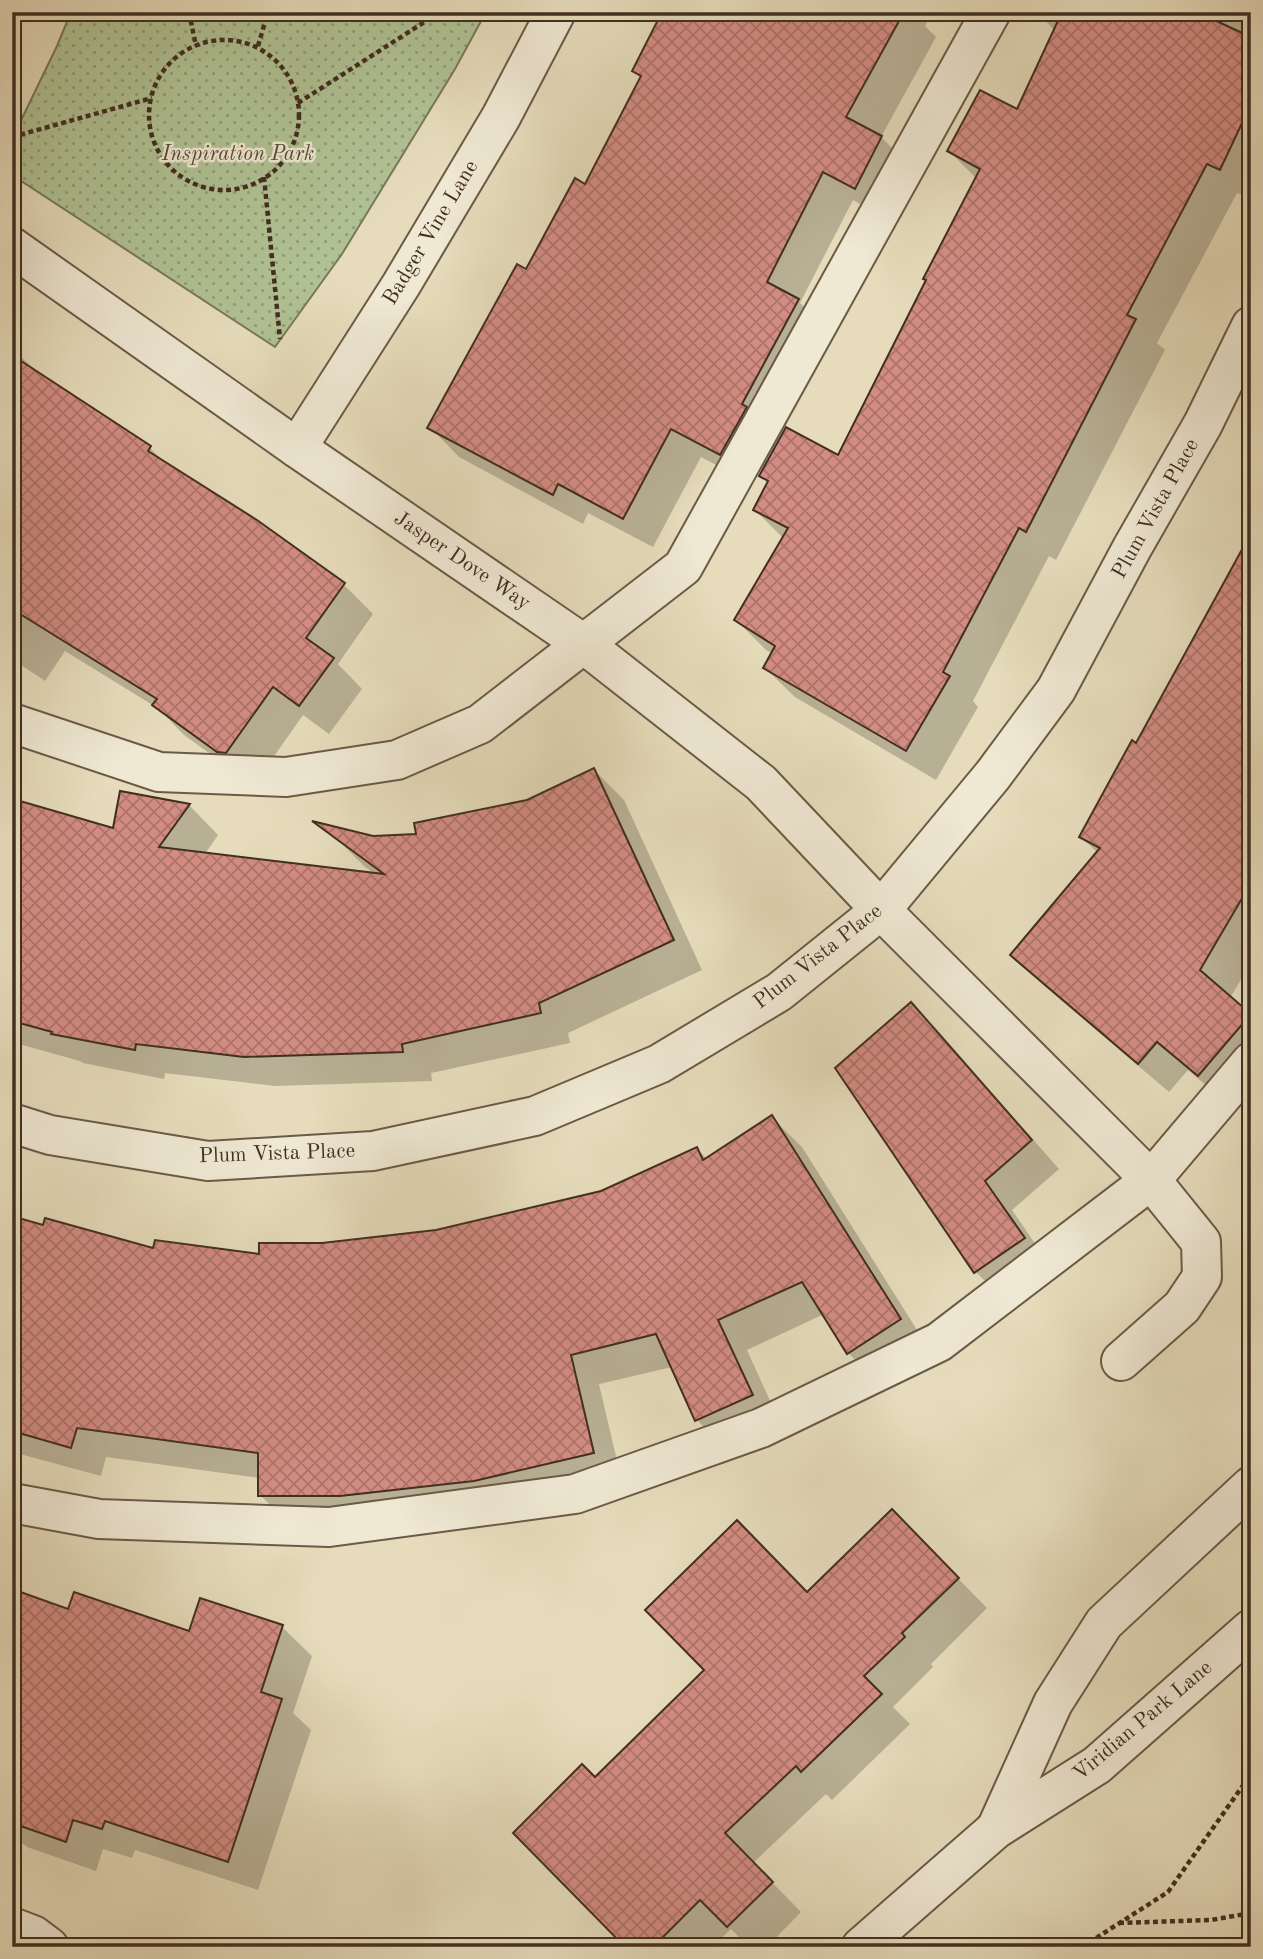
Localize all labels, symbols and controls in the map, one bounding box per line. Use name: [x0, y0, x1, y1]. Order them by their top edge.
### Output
park label: Inspiration Park: [161, 144, 314, 165]
street label: Badger Vine Lane: [380, 157, 482, 309]
street label: Plum Vista Place: [1109, 435, 1203, 583]
street label: Jasper Dove Way: [390, 508, 534, 614]
street label: Plum Vista Place: [750, 901, 886, 1013]
street label: Plum Vista Place: [198, 1141, 356, 1167]
street label: Viridian Park Lane: [1070, 1657, 1216, 1785]

